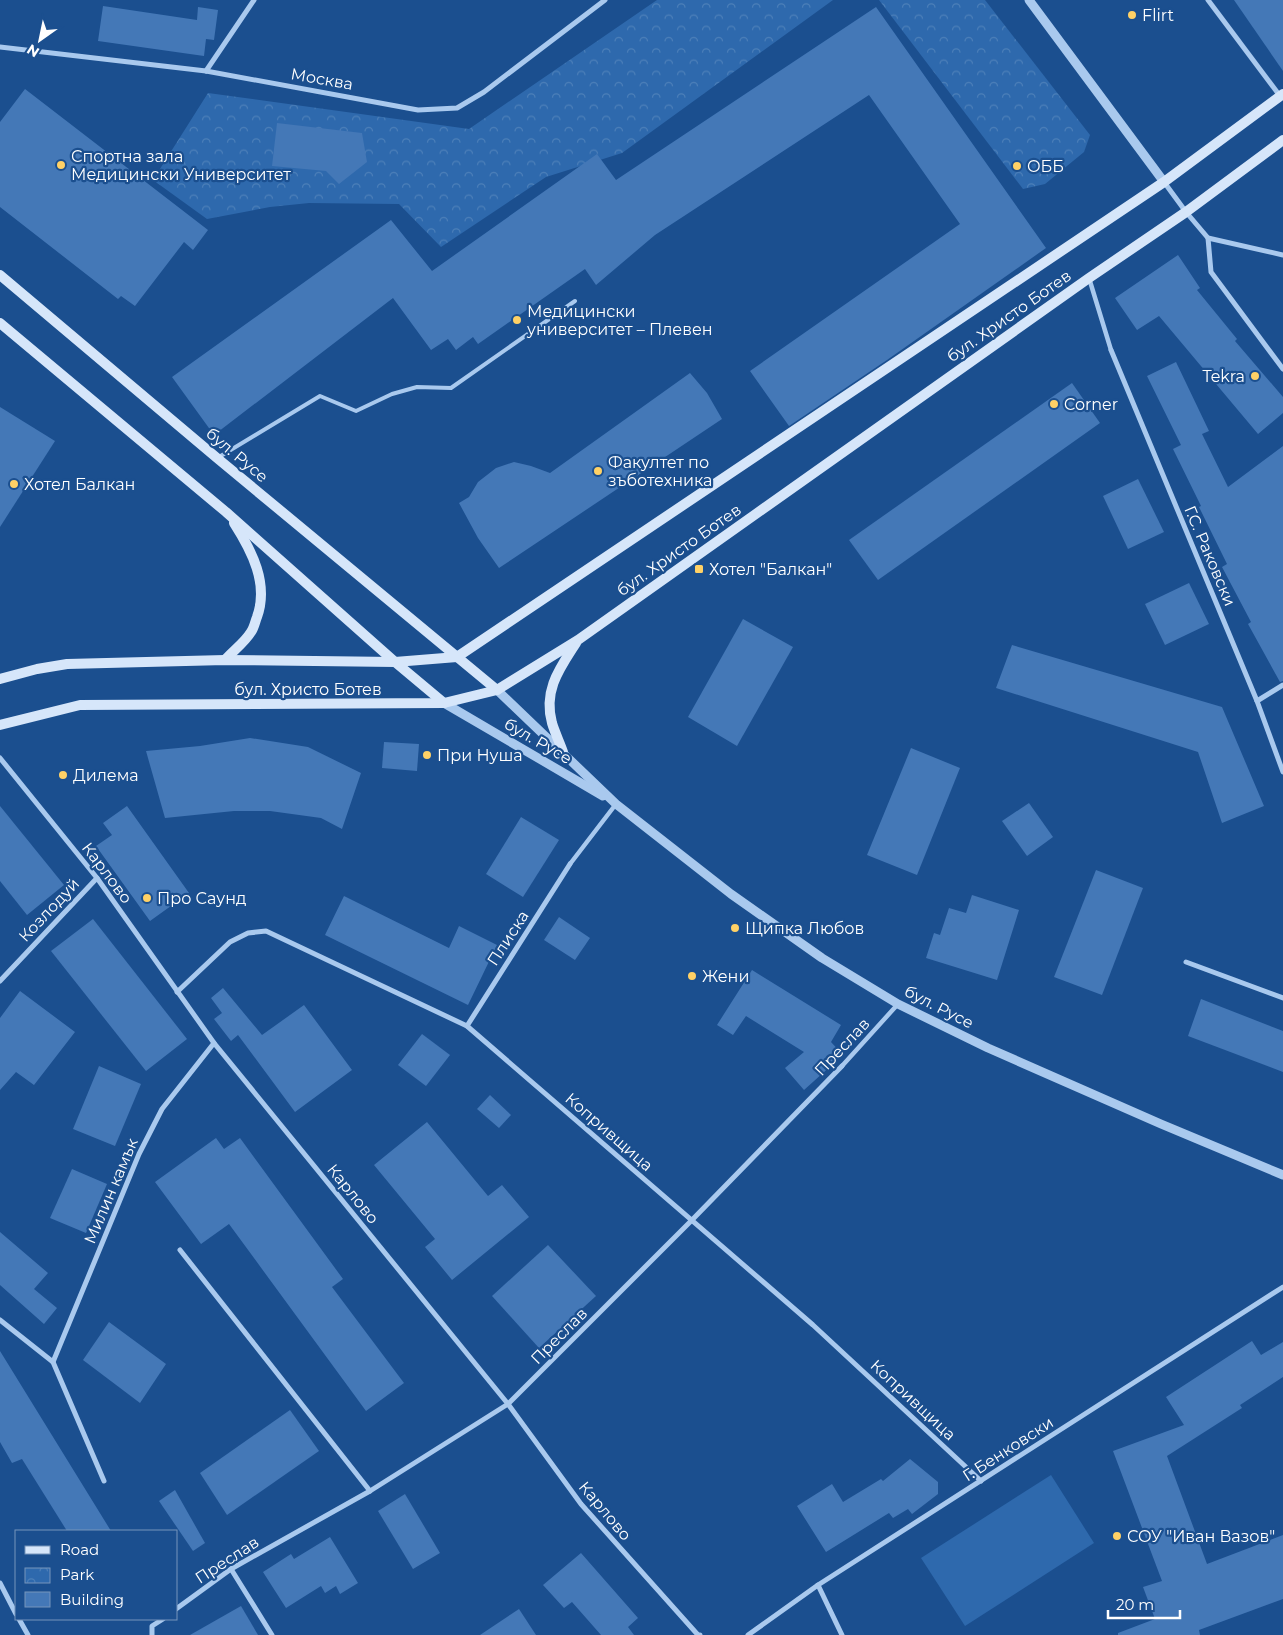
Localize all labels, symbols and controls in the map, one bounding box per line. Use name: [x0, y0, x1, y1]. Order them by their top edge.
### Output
place label: Flirt: [1142, 6, 1174, 25]
marker: Flirt: [1126, 9, 1138, 21]
north arrow: [15, 15, 65, 65]
text: N: [23, 40, 43, 62]
street label: Москва: [289, 64, 355, 94]
place label: Спортна зала Медицински Университет: [71, 147, 291, 184]
place label: ОББ: [1027, 157, 1064, 176]
marker: Спортна зала Медицински Университет: [55, 159, 67, 171]
marker: ОББ: [1011, 160, 1023, 172]
street label: бул. Христо Ботев: [943, 266, 1075, 366]
place label: Медицински университет – Плевен: [526, 302, 713, 339]
marker: Медицински университет – Плевен: [511, 314, 523, 326]
place label: Tekra: [1202, 367, 1245, 386]
marker: Tekra: [1249, 370, 1261, 382]
place label: Corner: [1064, 395, 1118, 414]
marker: Corner: [1048, 398, 1060, 410]
street label: бул. Русе: [202, 424, 272, 486]
place label: Факултет по зъботехника: [608, 453, 712, 490]
marker: Факултет по зъботехника: [592, 465, 604, 477]
place label: Хотел Балкан: [24, 475, 135, 494]
marker: Хотел Балкан: [8, 478, 20, 490]
street label: бул. Христо Ботев: [613, 500, 745, 600]
street label: Г.С. Раковски: [1180, 503, 1240, 609]
place label: Хотел "Балкан": [709, 560, 832, 579]
marker: Хотел "Балкан": [693, 563, 705, 575]
street label: бул. Христо Ботев: [234, 680, 382, 699]
street label: бул. Русе: [501, 714, 575, 768]
place label: При Нуша: [437, 746, 523, 765]
marker: При Нуша: [421, 749, 433, 761]
place label: Дилема: [73, 766, 139, 785]
marker: Дилема: [57, 769, 69, 781]
street label: Карлово: [78, 839, 136, 907]
street label: Козлодуй: [15, 874, 83, 946]
place label: Про Саунд: [157, 889, 246, 908]
marker: Про Саунд: [141, 892, 153, 904]
street label: Плиска: [483, 907, 533, 969]
place label: Щипка Любов: [745, 919, 864, 938]
marker: Щипка Любов: [729, 922, 741, 934]
place label: Жени: [702, 967, 749, 986]
marker: Жени: [686, 970, 698, 982]
street label: бул. Русе: [901, 981, 977, 1033]
street label: Преслав: [811, 1014, 873, 1080]
street label: Копривщица: [561, 1089, 657, 1175]
street label: Милин камък: [80, 1135, 142, 1247]
street label: Карлово: [323, 1160, 383, 1228]
street label: Преслав: [527, 1304, 591, 1368]
street label: Копривщица: [866, 1356, 960, 1444]
street label: Г. Бенковски: [959, 1413, 1057, 1485]
street label: Карлово: [575, 1478, 635, 1544]
place label: СОУ "Иван Вазов": [1127, 1527, 1275, 1546]
legend: [15, 1530, 178, 1620]
marker: СОУ "Иван Вазов": [1111, 1530, 1123, 1542]
street label: Преслав: [192, 1532, 262, 1588]
text: Road: [60, 1540, 99, 1559]
text: Park: [60, 1565, 94, 1584]
scale bar: [1108, 1588, 1180, 1620]
text: Building: [60, 1590, 124, 1609]
text: 20 m: [1116, 1595, 1154, 1614]

